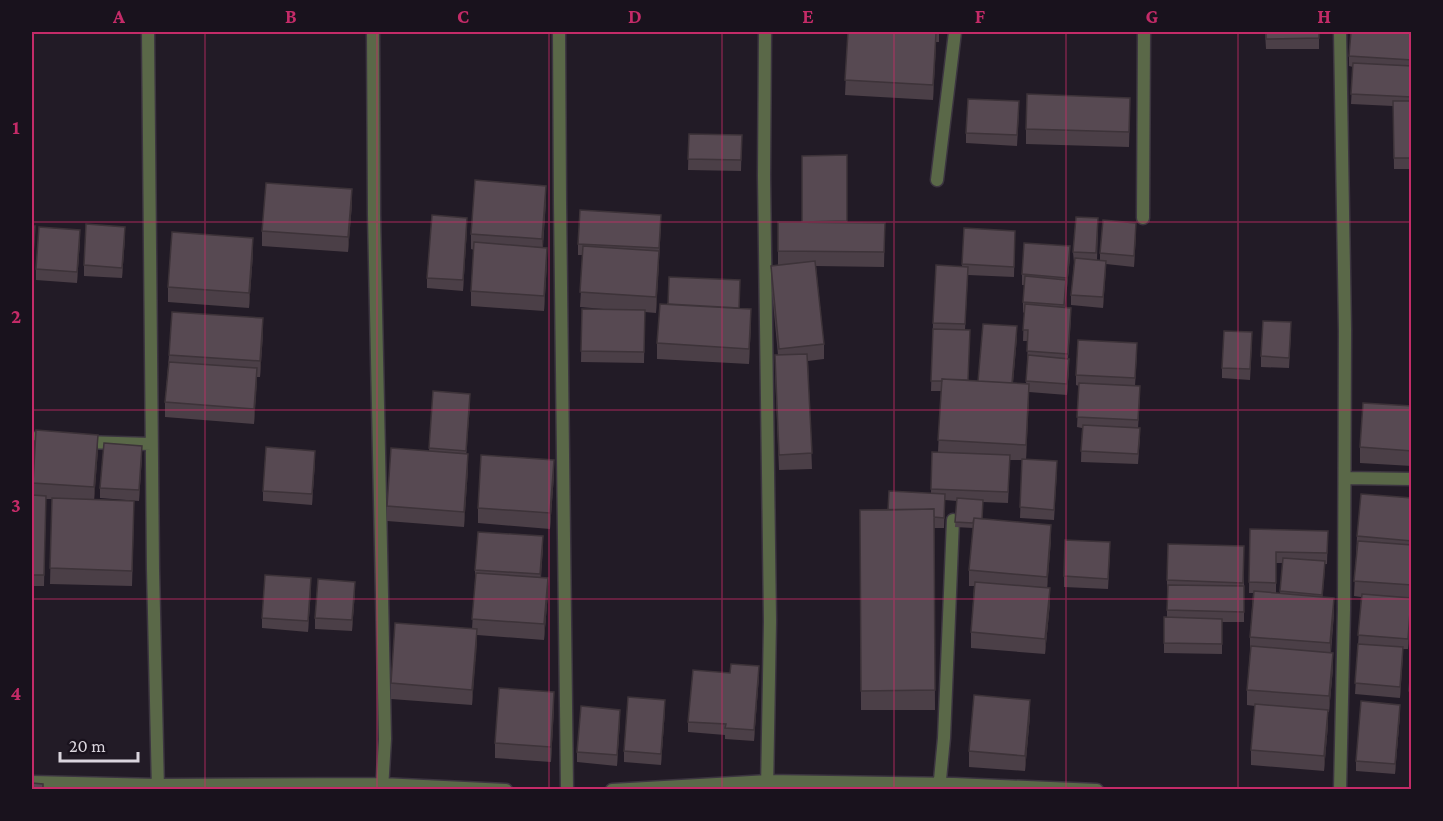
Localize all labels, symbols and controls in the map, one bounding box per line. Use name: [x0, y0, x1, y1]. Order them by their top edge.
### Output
text: A: [112, 5, 126, 27]
text: B: [285, 5, 297, 27]
text: C: [457, 5, 469, 27]
text: D: [628, 5, 642, 27]
text: E: [802, 5, 814, 27]
text: F: [975, 5, 986, 27]
text: G: [1146, 5, 1159, 27]
text: H: [1317, 5, 1331, 27]
text: 1: [12, 116, 20, 138]
text: 2: [11, 305, 21, 327]
text: 3: [11, 494, 21, 516]
text: 4: [11, 682, 22, 704]
scale bar: [60, 725, 138, 763]
text: 20 m: [69, 736, 106, 756]

